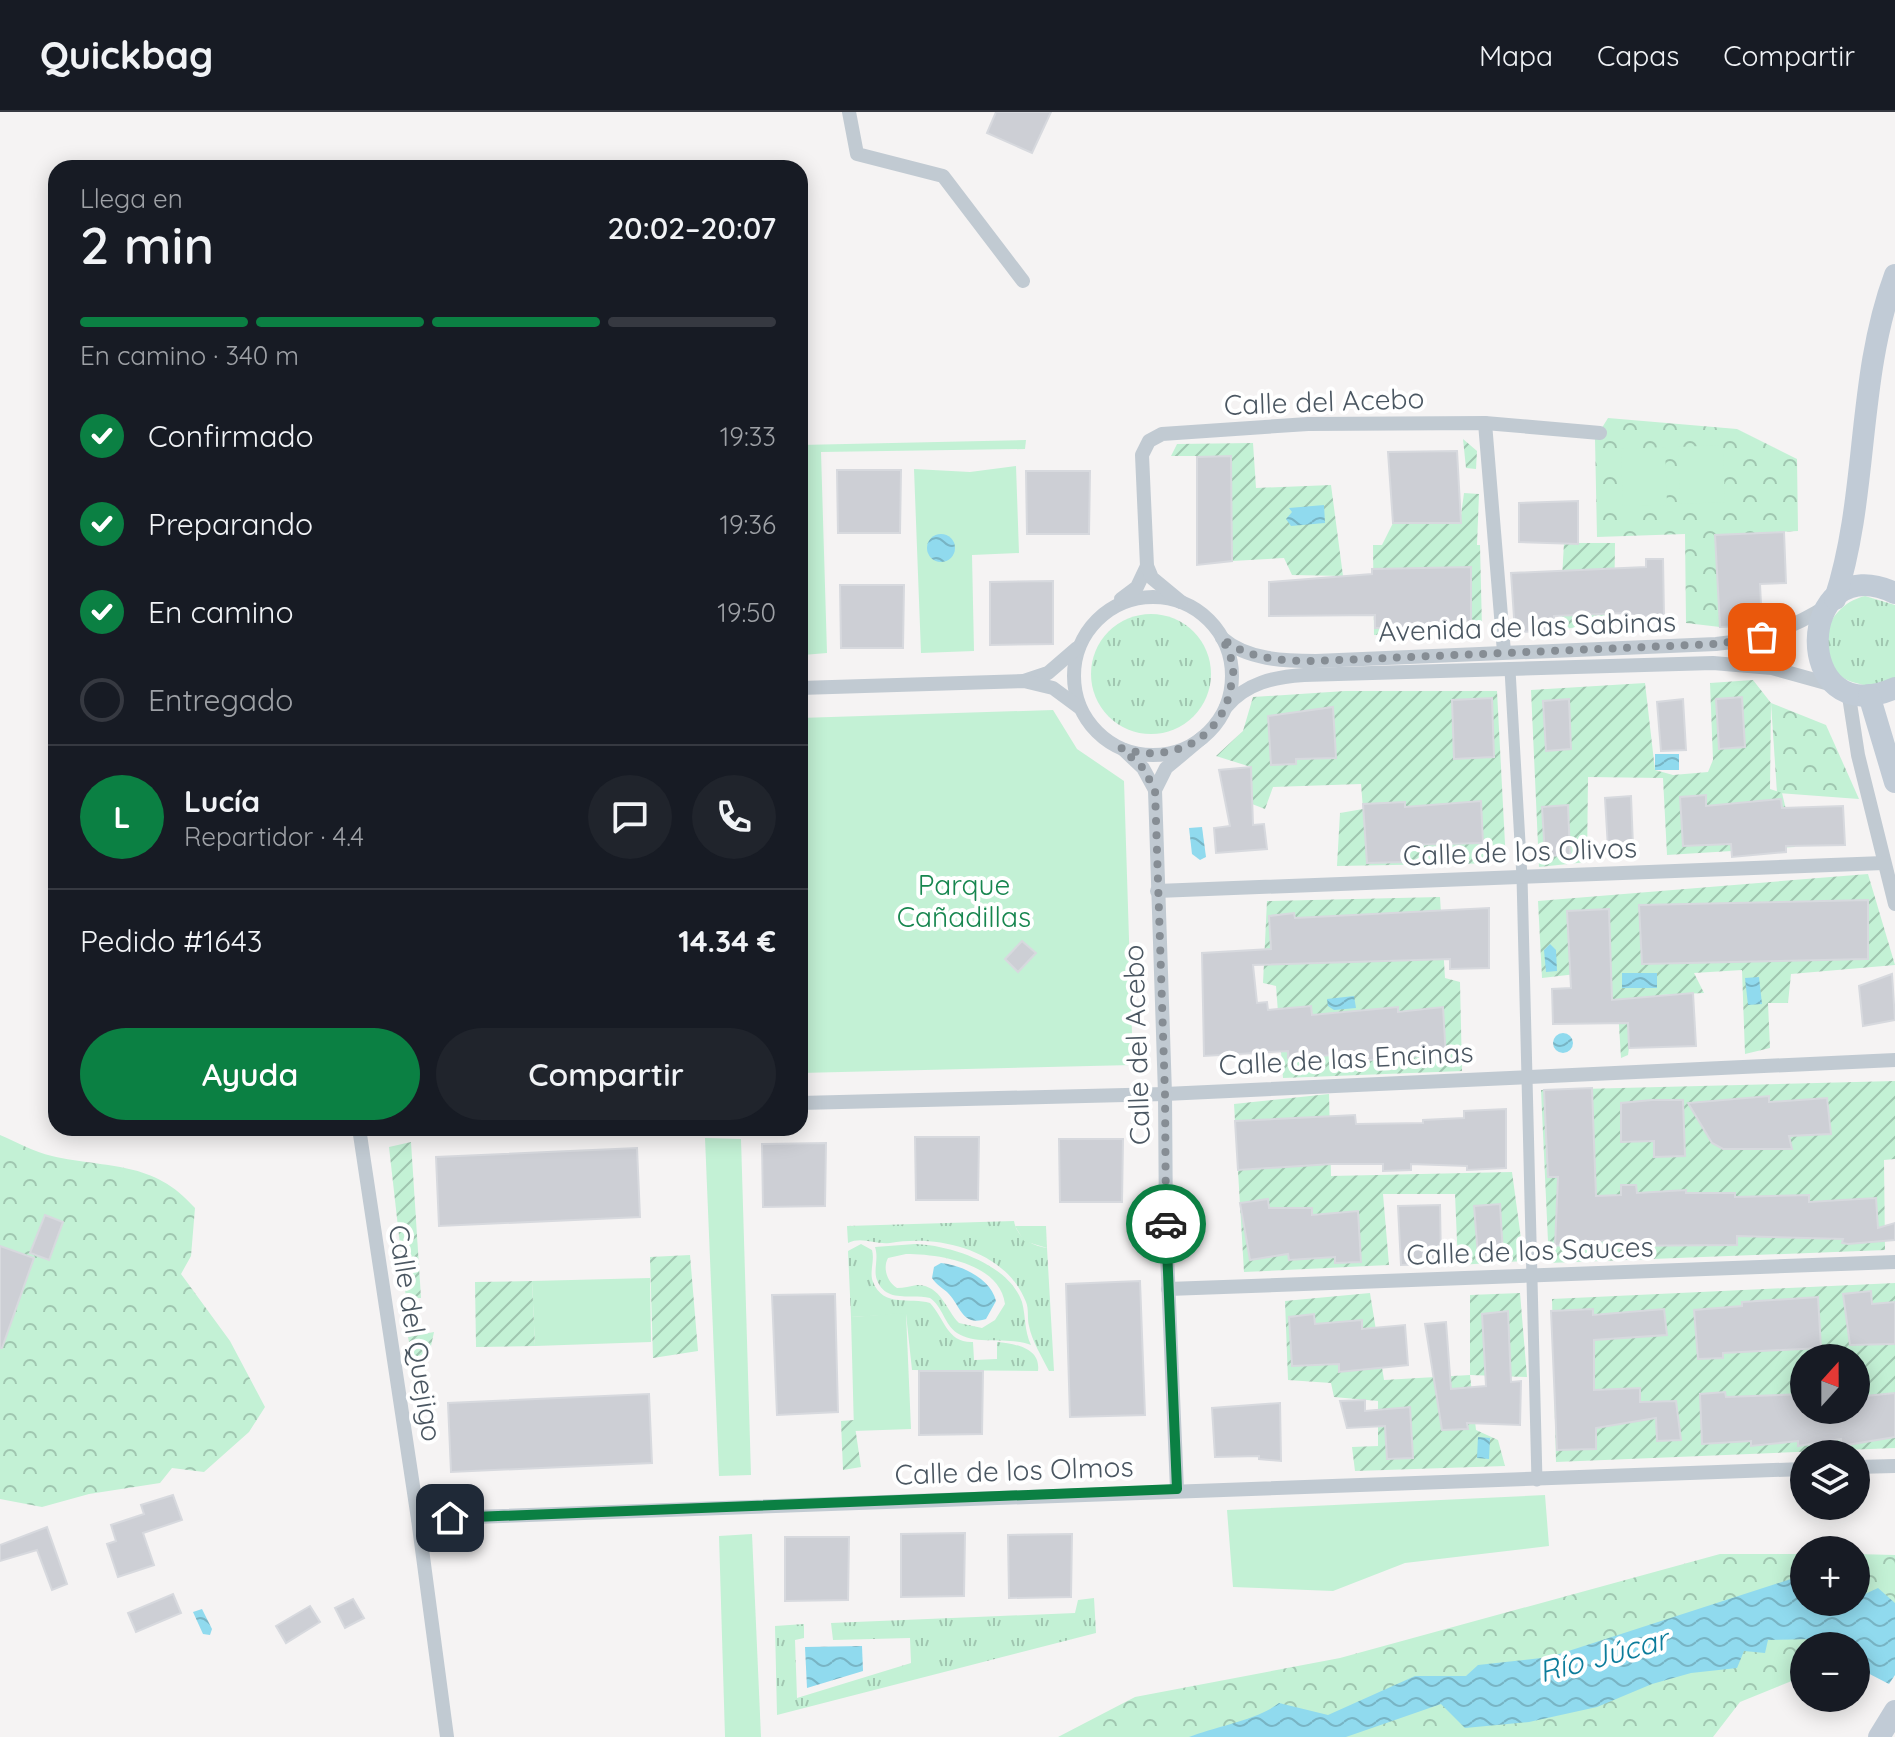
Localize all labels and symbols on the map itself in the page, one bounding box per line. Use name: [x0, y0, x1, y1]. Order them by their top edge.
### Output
street label: Calle del Acebo: [1223, 380, 1425, 422]
street label: Avenida de las Sabinas: [1377, 603, 1677, 649]
pin: [1728, 603, 1796, 671]
street label: Calle de los Olivos: [1402, 829, 1638, 873]
park label: Parque Cañadillas: [897, 867, 1031, 934]
street label: Calle del Acebo: [1115, 944, 1157, 1146]
street label: Calle de las Encinas: [1218, 1034, 1474, 1082]
courier: [1126, 1184, 1206, 1264]
street label: Calle del Quejigo: [382, 1222, 450, 1444]
street label: Calle de los Sauces: [1406, 1228, 1654, 1272]
north arrow: [1790, 1344, 1870, 1424]
street label: Calle de los Olmos: [894, 1448, 1134, 1492]
pin: [416, 1484, 484, 1552]
water label: Río Júcar: [1534, 1619, 1675, 1690]

